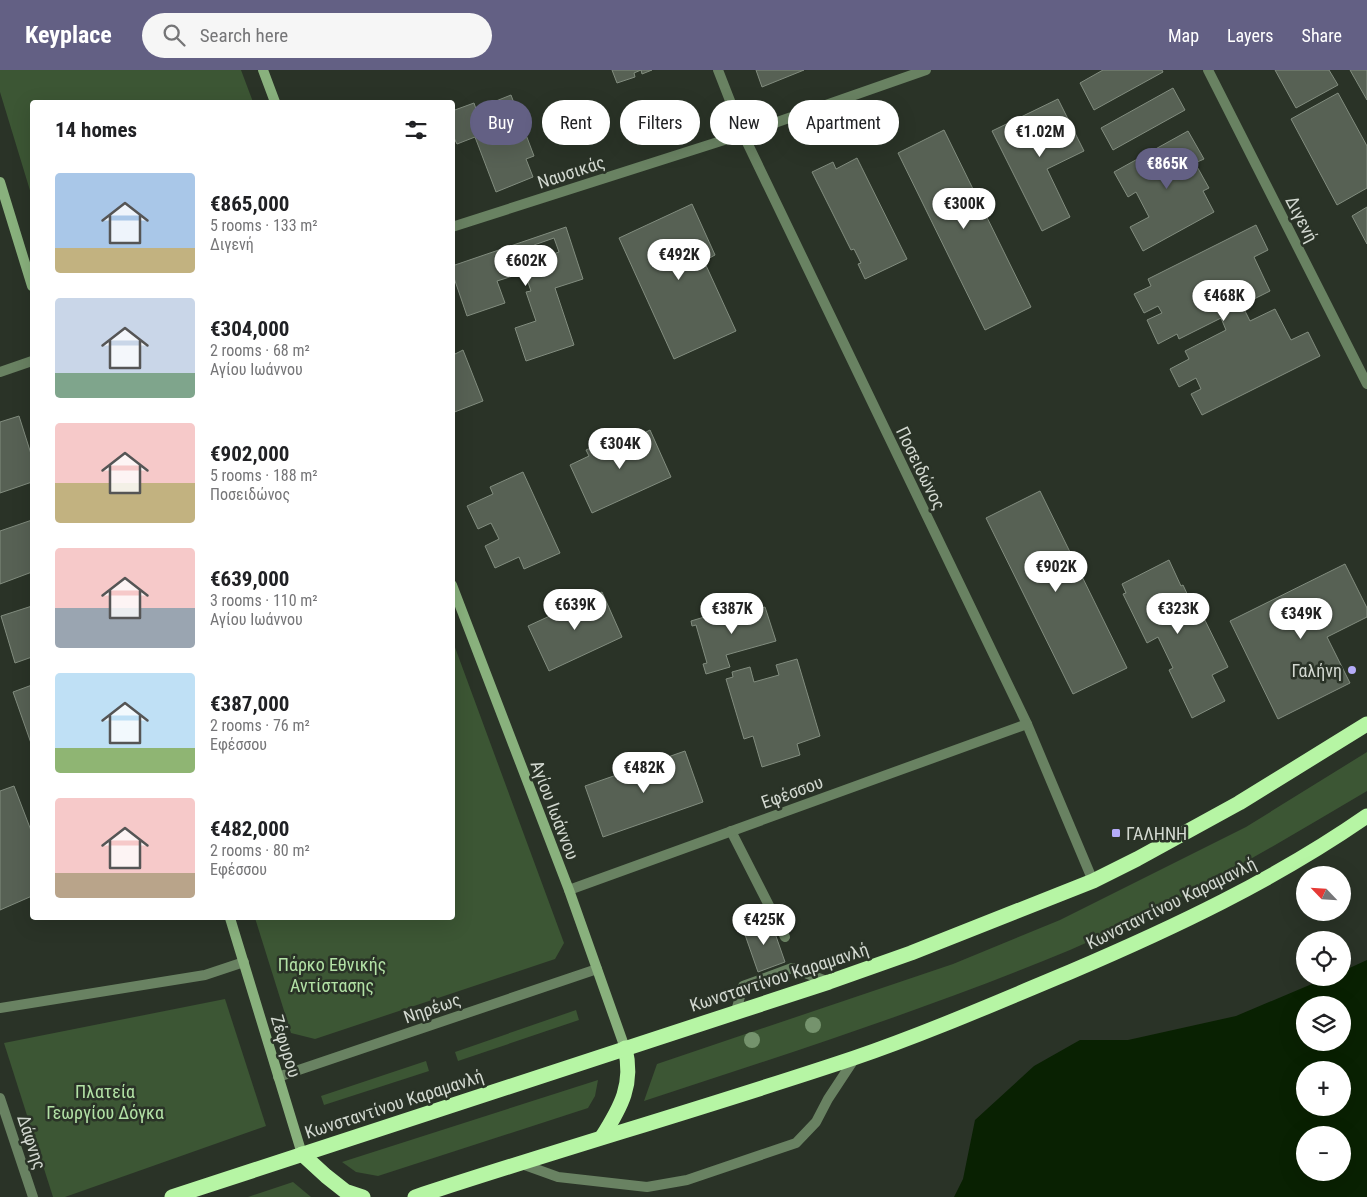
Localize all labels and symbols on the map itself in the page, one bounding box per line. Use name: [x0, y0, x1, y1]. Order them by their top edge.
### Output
pin: €1.02M: [999, 116, 1081, 158]
pin: €865K: [1132, 148, 1202, 190]
street label: Ναυσικάς: [535, 151, 607, 193]
pin: €300K: [929, 188, 999, 230]
street label: Διγενή: [1281, 192, 1323, 246]
pin: €492K: [644, 238, 714, 281]
pin: €602K: [491, 244, 561, 287]
pin: €468K: [1189, 280, 1259, 322]
street label: Ποσειδώνος: [892, 423, 950, 513]
pin: €304K: [585, 428, 655, 470]
pin: €902K: [1021, 550, 1091, 593]
pin: €639K: [540, 588, 610, 631]
pin: €387K: [697, 592, 767, 635]
pin: €323K: [1143, 592, 1213, 635]
pin: €349K: [1266, 598, 1336, 640]
place label: Γαλήνη: [1291, 660, 1342, 681]
marker: Γαλήνη: [1346, 664, 1358, 676]
pin: €482K: [609, 752, 679, 794]
street label: Αγίου Ιωάννου: [526, 758, 584, 862]
street label: Εφέσσου: [758, 771, 826, 813]
place label: ΓΑΛΗΝΗ: [1126, 823, 1187, 844]
marker: ΓΑΛΗΝΗ: [1110, 827, 1122, 839]
street label: Κωνσταντίνου Καραμανλή: [1082, 853, 1260, 953]
north arrow: [1296, 866, 1351, 921]
pin: €425K: [729, 904, 799, 946]
street label: Κωνσταντίνου Καραμανλή: [687, 938, 871, 1016]
park label: Πάρκο Εθνικής Αντίστασης: [278, 954, 386, 996]
street label: Νηρέως: [401, 988, 463, 1028]
street label: Ζέφυρου: [267, 1012, 305, 1080]
street label: Κωνσταντίνου Καραμανλή: [302, 1065, 486, 1143]
park label: Πλατεία Γεωργίου Δόγκα: [46, 1081, 164, 1123]
street label: Δάφνης: [13, 1112, 51, 1172]

